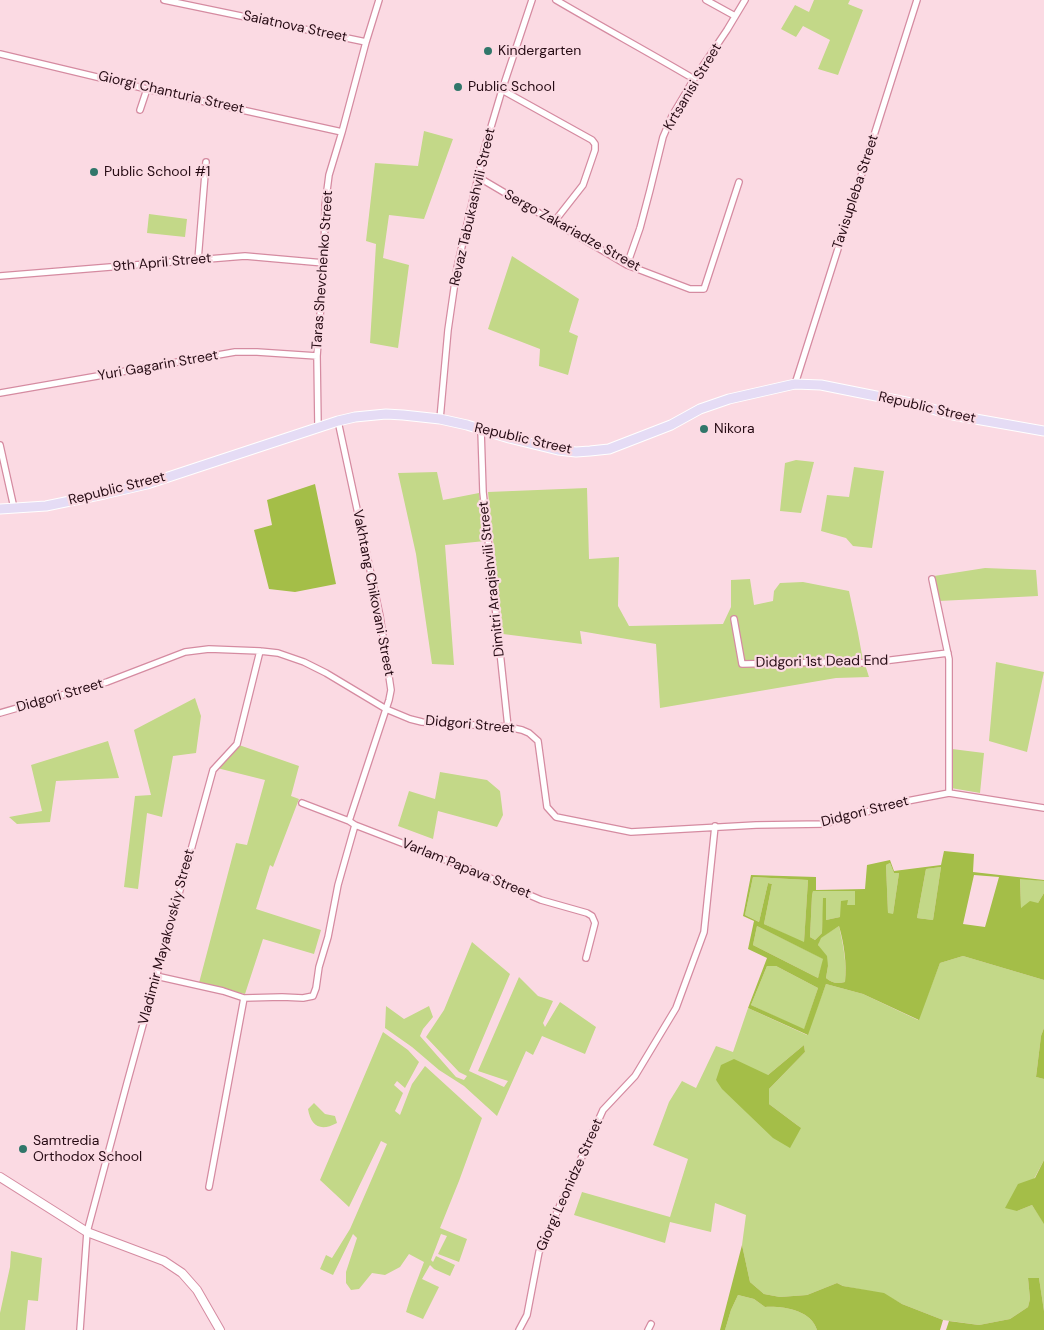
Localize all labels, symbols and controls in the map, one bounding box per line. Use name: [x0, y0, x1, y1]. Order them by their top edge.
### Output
street label: Saiatnova Street: [241, 8, 349, 46]
street label: Krtsanisi Street: [660, 40, 726, 134]
place label: Kindergarten: [498, 43, 581, 59]
marker: Kindergarten: [482, 45, 494, 57]
street label: Giorgi Chanturia Street: [97, 68, 245, 118]
place label: Public School: [468, 79, 555, 95]
marker: Public School: [452, 81, 464, 93]
street label: Revaz Tabukashvili Street: [447, 126, 499, 288]
street label: Tavisupleba Street: [830, 133, 882, 251]
place label: Public School #1: [104, 164, 210, 180]
marker: Public School #1: [88, 166, 100, 178]
street label: Sergo Zakariadze Street: [501, 187, 643, 275]
street label: Taras Shevchenko Street: [309, 190, 337, 350]
street label: 9th April Street: [112, 250, 212, 276]
street label: Yuri Gagarin Street: [97, 347, 219, 385]
street label: Republic Street: [877, 389, 977, 427]
street label: Republic Street: [473, 420, 573, 458]
place label: Nikora: [714, 421, 755, 437]
marker: Nikora: [698, 423, 710, 435]
street label: Republic Street: [67, 469, 167, 509]
street label: Dimitri Araqishvili Street: [475, 500, 509, 658]
street label: Vakhtang Chikovani Street: [349, 508, 397, 678]
street label: Didgori 1st Dead End: [756, 652, 888, 672]
street label: Didgori Street: [15, 676, 105, 716]
street label: Didgori Street: [425, 713, 515, 737]
street label: Didgori Street: [820, 793, 910, 831]
street label: Varlam Papava Street: [399, 835, 533, 903]
street label: Vladimir Mayakovskiy Street: [135, 847, 199, 1027]
street label: Giorgi Leonidze Street: [533, 1116, 607, 1254]
place label: Samtredia Orthodox School: [33, 1133, 142, 1166]
marker: Samtredia Orthodox School: [17, 1143, 29, 1155]

